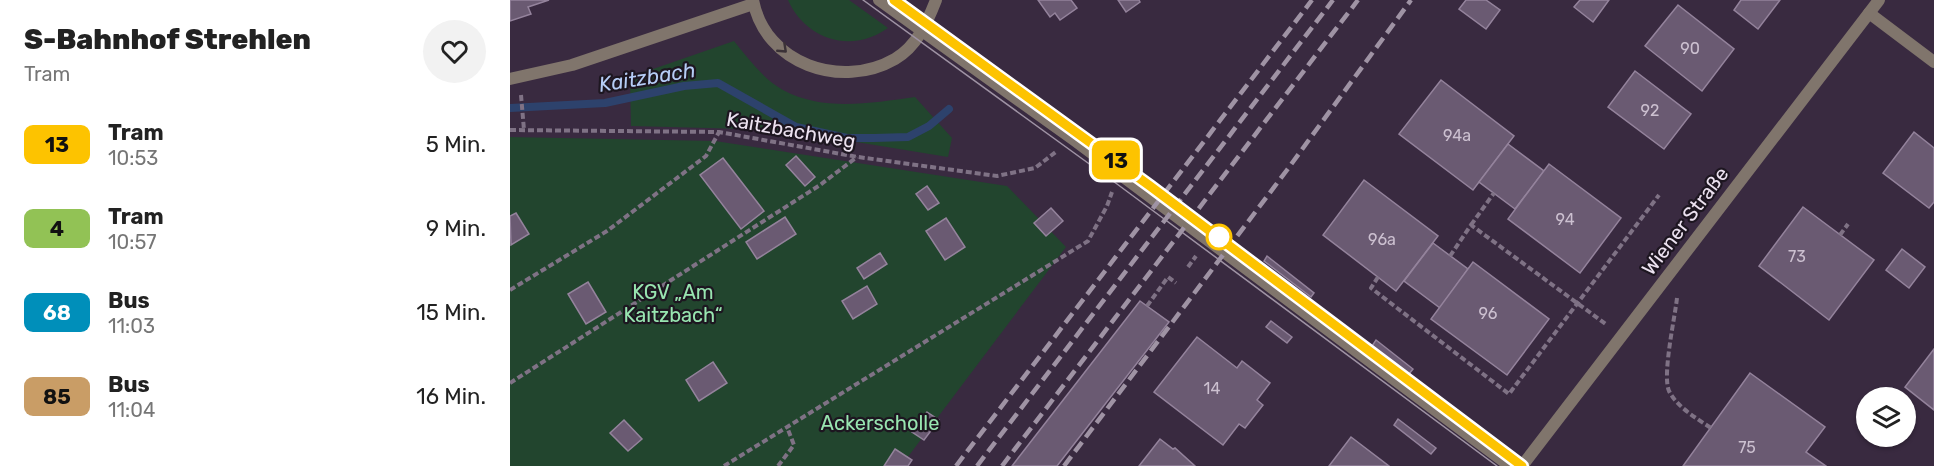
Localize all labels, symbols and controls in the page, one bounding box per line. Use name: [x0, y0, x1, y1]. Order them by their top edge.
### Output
button: heart: [423, 20, 486, 83]
text: S-Bahnhof Strehlen: [24, 23, 311, 56]
house number: 90: [1680, 39, 1700, 58]
one-way arrow: [776, 42, 787, 53]
water label: Kaitzbach: [597, 57, 697, 97]
text: Tram: [24, 62, 70, 86]
house number: 92: [1641, 101, 1659, 120]
street label: Kaitzbachweg: [725, 107, 857, 153]
text: Tram: [108, 119, 164, 146]
house number: 94a: [1443, 126, 1471, 145]
text: 5 Min.: [426, 131, 486, 158]
text: 13: [45, 132, 69, 157]
line badge: 13: [1089, 140, 1143, 180]
text: 10:53: [108, 146, 158, 170]
text: 13: [1104, 148, 1128, 173]
street label: Wiener Straße: [1637, 162, 1733, 280]
text: Tram: [108, 203, 164, 230]
house number: 94: [1555, 210, 1575, 229]
text: 9 Min.: [426, 215, 486, 242]
text: 4: [50, 216, 64, 241]
unlabelled marker: [1206, 224, 1232, 250]
text: 10:57: [108, 230, 157, 254]
house number: 96a: [1368, 230, 1396, 249]
house number: 73: [1788, 247, 1806, 266]
park label: KGV „Am Kaitzbach“: [623, 280, 723, 327]
text: Bus: [108, 287, 150, 314]
text: 15 Min.: [416, 299, 486, 326]
text: 68: [43, 300, 71, 325]
house number: 96: [1479, 304, 1498, 323]
text: 11:03: [108, 314, 155, 338]
text: Bus: [108, 371, 150, 398]
house number: 14: [1204, 379, 1220, 398]
text: 16 Min.: [416, 383, 486, 410]
text: 85: [43, 384, 71, 409]
map controls: [1856, 387, 1916, 447]
button: layers: [1856, 387, 1916, 447]
text: 11:04: [108, 398, 155, 422]
park label: Ackerscholle: [821, 411, 939, 435]
house number: 75: [1738, 438, 1756, 457]

